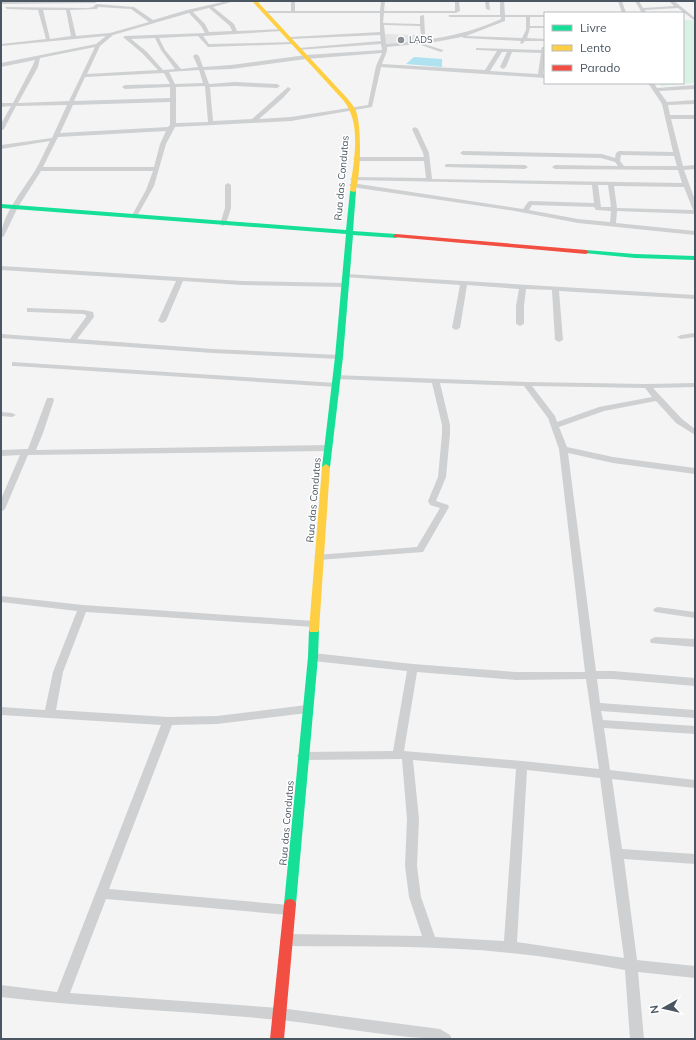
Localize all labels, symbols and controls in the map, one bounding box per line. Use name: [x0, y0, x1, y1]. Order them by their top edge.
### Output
legend: [544, 12, 684, 84]
text: Livre: [580, 20, 607, 35]
place label: LADS: [409, 34, 433, 45]
marker: LADS: [396, 35, 406, 45]
text: Lento: [580, 40, 611, 55]
text: Parado: [580, 60, 620, 75]
street label: Rua das Condutas: [331, 135, 352, 221]
street label: Rua das Condutas: [303, 457, 324, 543]
street label: Rua das Condutas: [276, 780, 297, 866]
north arrow: [644, 988, 684, 1028]
text: N: [647, 1004, 662, 1014]

